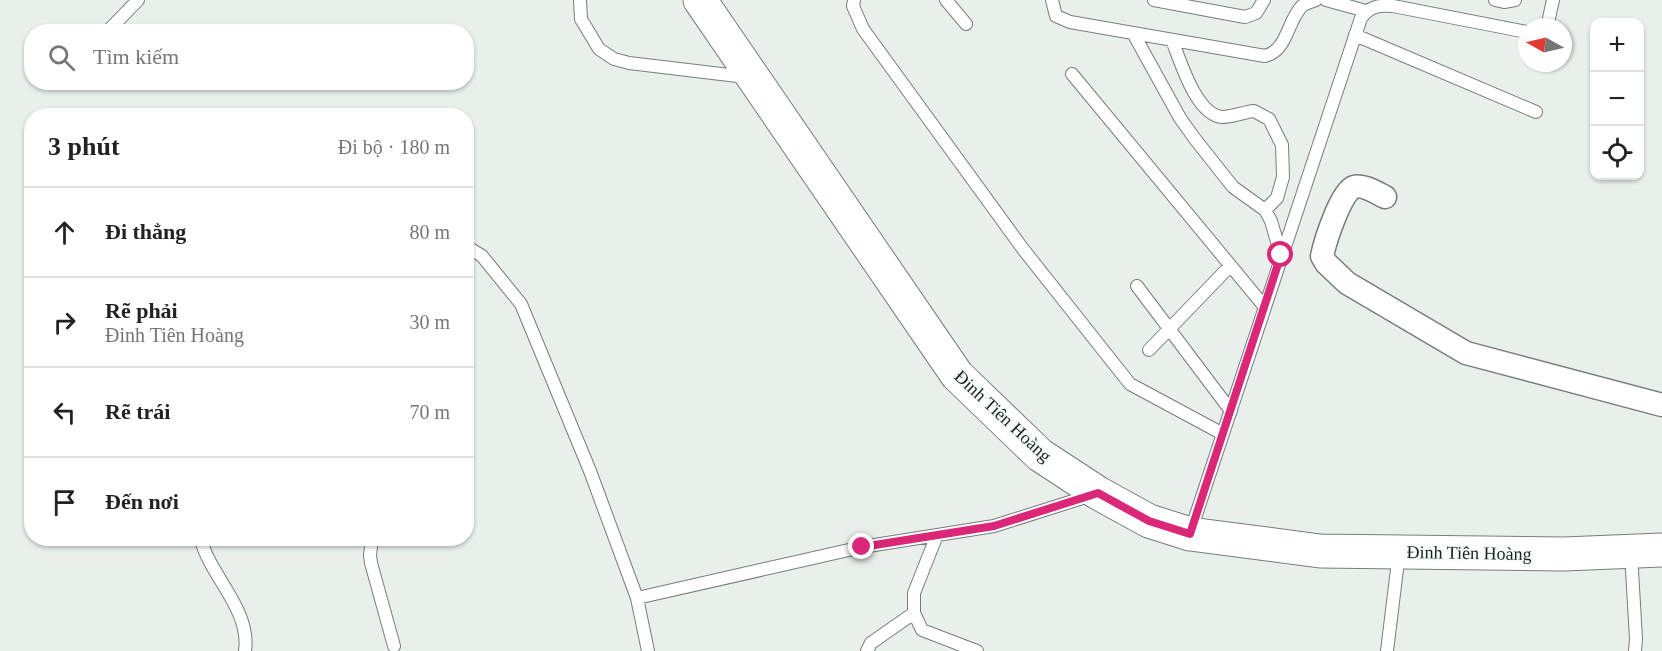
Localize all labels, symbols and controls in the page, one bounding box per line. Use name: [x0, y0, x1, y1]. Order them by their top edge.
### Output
north arrow: [1518, 18, 1572, 72]
map controls: [1590, 18, 1644, 180]
button: +: [1590, 18, 1644, 72]
search box: [24, 24, 474, 90]
icon: search: [45, 41, 78, 74]
text: Tìm kiếm: [93, 44, 179, 69]
button: −: [1590, 72, 1644, 126]
button: locate: [1590, 126, 1644, 180]
text: 3 phút: [48, 132, 120, 161]
text: Đi bộ · 180 m: [338, 136, 450, 158]
icon: ahead: [48, 216, 81, 249]
text: Đi thẳng: [105, 219, 186, 244]
text: 80 m: [409, 221, 450, 243]
route start: [1267, 241, 1293, 267]
text: Rẽ phải: [105, 298, 178, 323]
icon: right: [48, 306, 81, 339]
text: 30 m: [409, 311, 450, 333]
text: Đinh Tiên Hoàng: [105, 324, 244, 346]
street label: Đinh Tiên Hoàng: [950, 366, 1056, 466]
icon: left: [48, 396, 81, 429]
text: Rẽ trái: [105, 399, 170, 424]
text: 70 m: [409, 401, 450, 423]
icon: arrive: [48, 486, 81, 519]
text: Đến nơi: [105, 489, 179, 514]
route end: [848, 533, 874, 559]
street label: Đinh Tiên Hoàng: [1406, 542, 1532, 564]

